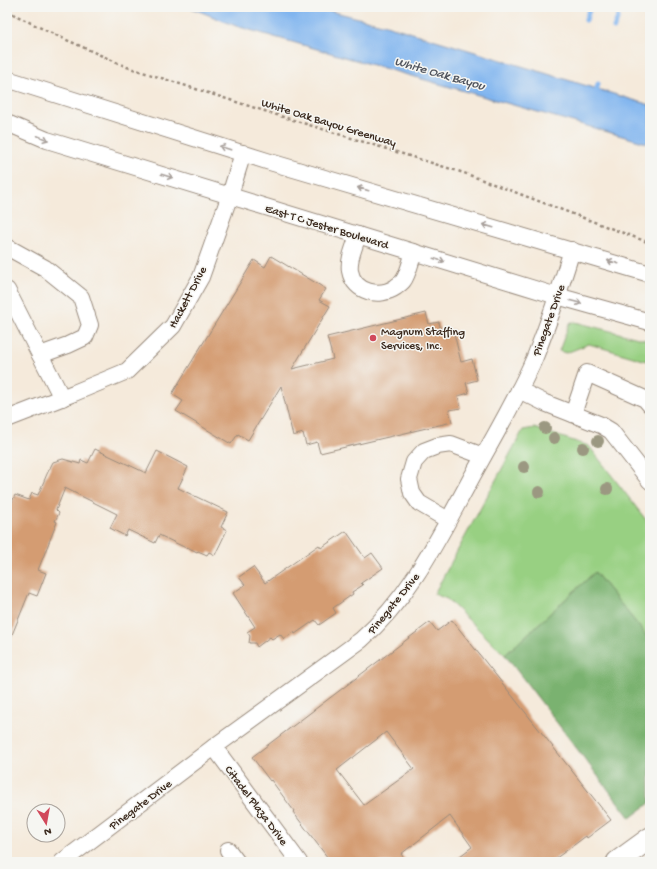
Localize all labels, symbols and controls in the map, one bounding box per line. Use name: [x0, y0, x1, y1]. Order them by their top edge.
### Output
water label: White Oak Bayou: [393, 54, 487, 95]
street label: White Oak Bayou Greenway: [259, 97, 398, 151]
one-way arrow: [36, 135, 48, 143]
one-way arrow: [219, 144, 232, 151]
one-way arrow: [161, 173, 173, 181]
one-way arrow: [357, 185, 370, 192]
street label: East T C Jester Boulevard: [263, 202, 391, 254]
one-way arrow: [482, 222, 495, 229]
one-way arrow: [432, 257, 445, 264]
one-way arrow: [606, 258, 619, 266]
street label: Hackett Drive: [167, 264, 211, 331]
street label: Pinegate Drive: [530, 282, 570, 359]
one-way arrow: [570, 299, 583, 306]
place label: Magnum Staffing Services, Inc.: [381, 326, 465, 354]
marker: Magnum Staffing Services, Inc.: [368, 333, 378, 343]
street label: Pinegate Drive: [365, 570, 424, 638]
street label: Citadel Plaza Drive: [221, 764, 290, 849]
street label: Pinegate Drive: [106, 777, 176, 834]
north arrow: [26, 803, 66, 843]
text: N: [43, 824, 52, 837]

